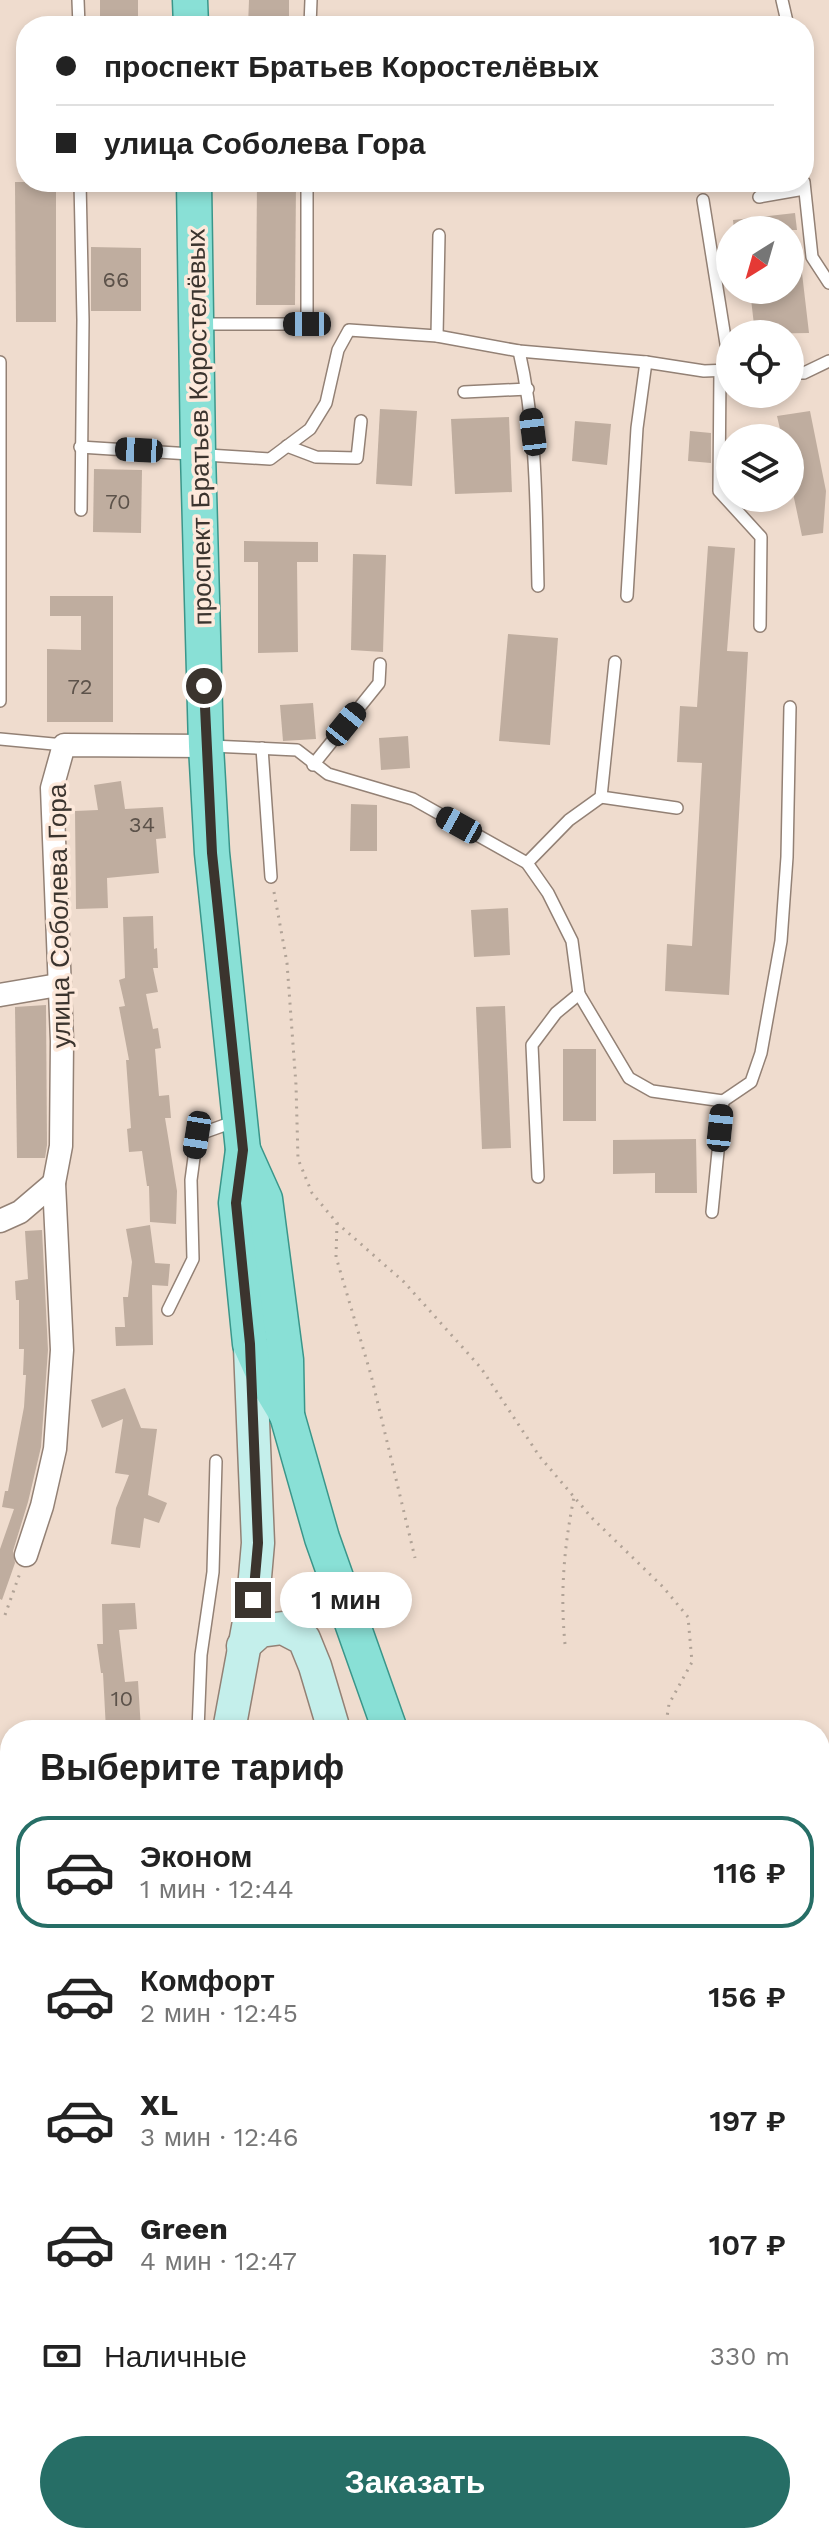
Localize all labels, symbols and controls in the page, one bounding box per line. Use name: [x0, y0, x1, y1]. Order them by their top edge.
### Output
text: проспект Братьев Коростелёвых: [104, 49, 599, 84]
text: улица Соболева Гора: [104, 126, 425, 161]
north arrow: [716, 216, 804, 304]
map controls: [716, 216, 804, 512]
street label: проспект Братьев Коростелёвых: [181, 228, 217, 626]
house number: 66: [103, 267, 129, 292]
car: [283, 312, 331, 336]
button: locate: [716, 320, 804, 408]
car: [518, 407, 548, 457]
button: layers: [716, 424, 804, 512]
car: [114, 437, 164, 463]
house number: 70: [105, 489, 131, 514]
route start: [186, 668, 222, 704]
house number: 72: [67, 674, 93, 699]
car: [322, 698, 370, 750]
street label: улица Соболева Гора: [42, 783, 76, 1049]
car: [432, 803, 486, 847]
house number: 34: [129, 812, 155, 837]
car: [706, 1103, 734, 1153]
car: [181, 1109, 213, 1161]
callout: 1 мин: [281, 1572, 413, 1628]
route end: [235, 1582, 271, 1618]
text: 1 мин: [311, 1585, 381, 1615]
house number: 10: [111, 1686, 133, 1711]
text: Выберите тариф: [40, 1747, 344, 1789]
icon: car: [44, 1836, 116, 1908]
text: Эконом: [140, 1839, 253, 1874]
text: 116 ₽: [713, 1855, 786, 1890]
text: 1 мин · 12:44: [140, 1874, 294, 1904]
icon: car: [44, 1960, 116, 2032]
text: Комфорт: [140, 1963, 275, 1998]
text: 156 ₽: [708, 1979, 786, 2014]
text: 2 мин · 12:45: [140, 1998, 298, 2028]
icon: car: [44, 2084, 116, 2156]
text: XL: [140, 2087, 178, 2122]
text: 197 ₽: [709, 2103, 786, 2138]
text: 3 мин · 12:46: [140, 2122, 299, 2152]
icon: car: [44, 2208, 116, 2280]
text: Green: [140, 2211, 228, 2246]
text: 107 ₽: [709, 2227, 786, 2262]
text: 4 мин · 12:47: [140, 2246, 297, 2276]
icon: cash: [40, 2334, 84, 2378]
text: Наличные: [104, 2339, 247, 2374]
text: 330 m: [710, 2341, 790, 2371]
button: Заказать: [40, 2436, 790, 2528]

